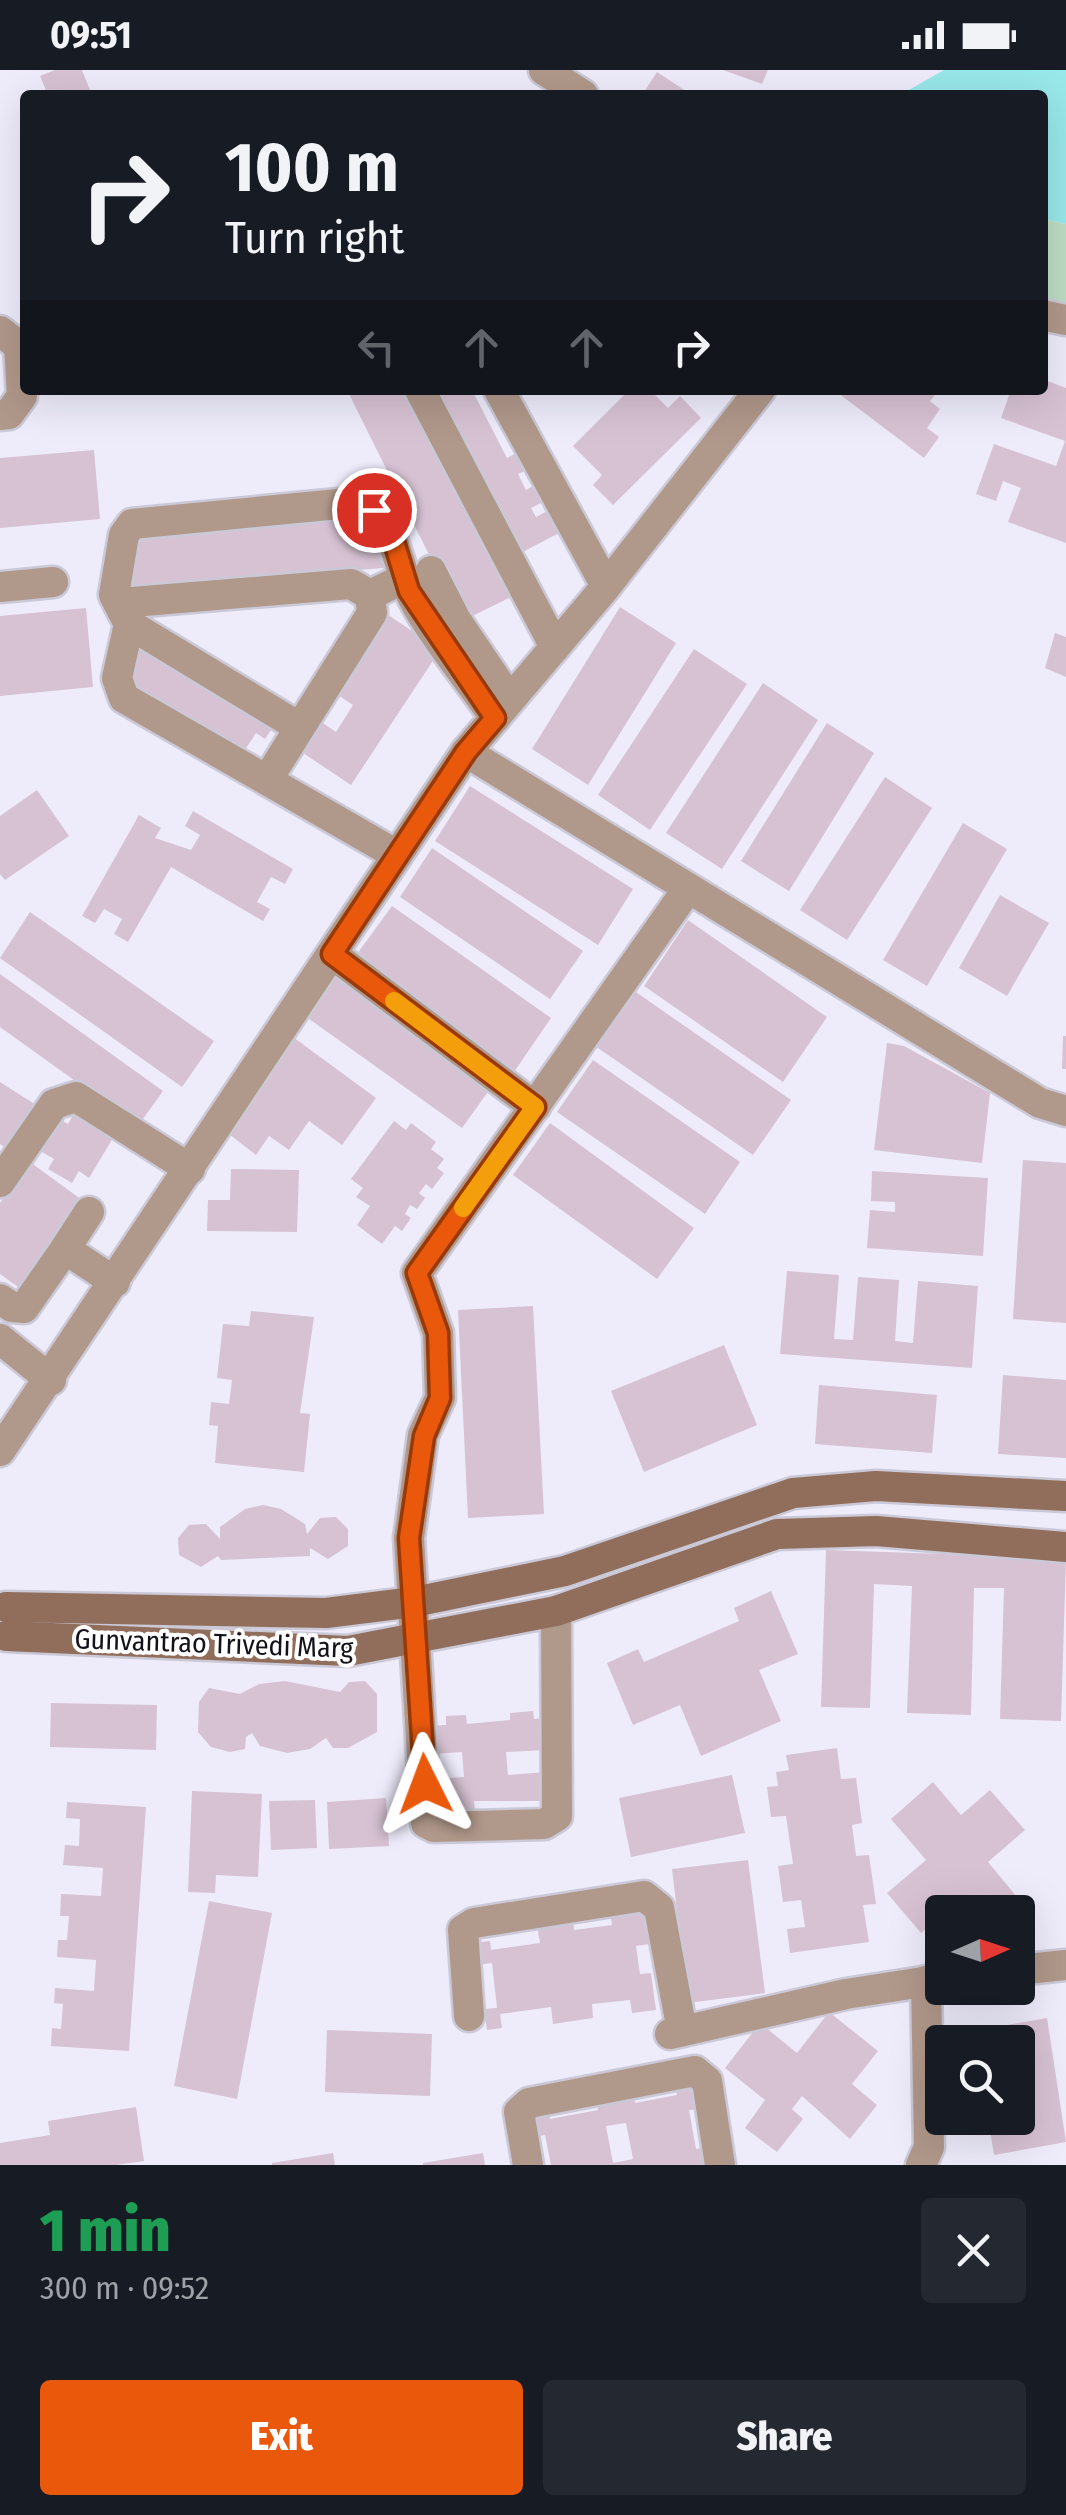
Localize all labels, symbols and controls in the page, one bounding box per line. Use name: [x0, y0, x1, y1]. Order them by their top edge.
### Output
text: 09:51: [50, 12, 132, 58]
text: 100 m: [225, 126, 399, 210]
icon: right: [60, 130, 190, 260]
text: Turn right: [225, 211, 404, 265]
icon: left: [349, 320, 404, 375]
icon: ahead: [454, 320, 509, 375]
icon: ahead: [559, 320, 614, 375]
icon: right: [664, 320, 719, 375]
pin: [332, 468, 417, 553]
icon: arrive: [347, 483, 402, 538]
street label: Gunvantrao Trivedi Marg: [74, 1622, 355, 1665]
position arrow: [373, 1732, 477, 1836]
north arrow: [925, 1895, 1035, 2005]
map controls: [925, 1895, 1035, 2135]
button: search: [925, 2025, 1035, 2135]
text: 1 min: [40, 2195, 171, 2267]
button: close: [921, 2198, 1026, 2303]
text: 300 m · 09:52: [40, 2269, 209, 2307]
button: Exit: [40, 2380, 523, 2495]
button: Share: [543, 2380, 1026, 2495]

